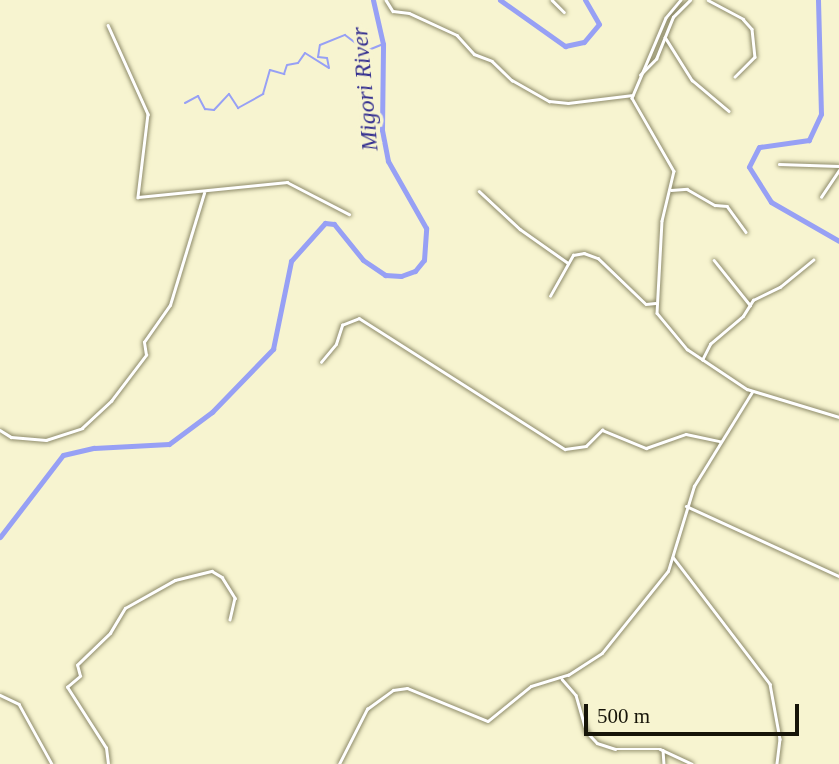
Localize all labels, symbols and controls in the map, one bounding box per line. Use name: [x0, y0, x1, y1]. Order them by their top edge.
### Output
water label: Migori River: [345, 26, 385, 152]
scale bar: [587, 690, 802, 734]
text: 500 m: [597, 704, 650, 728]

